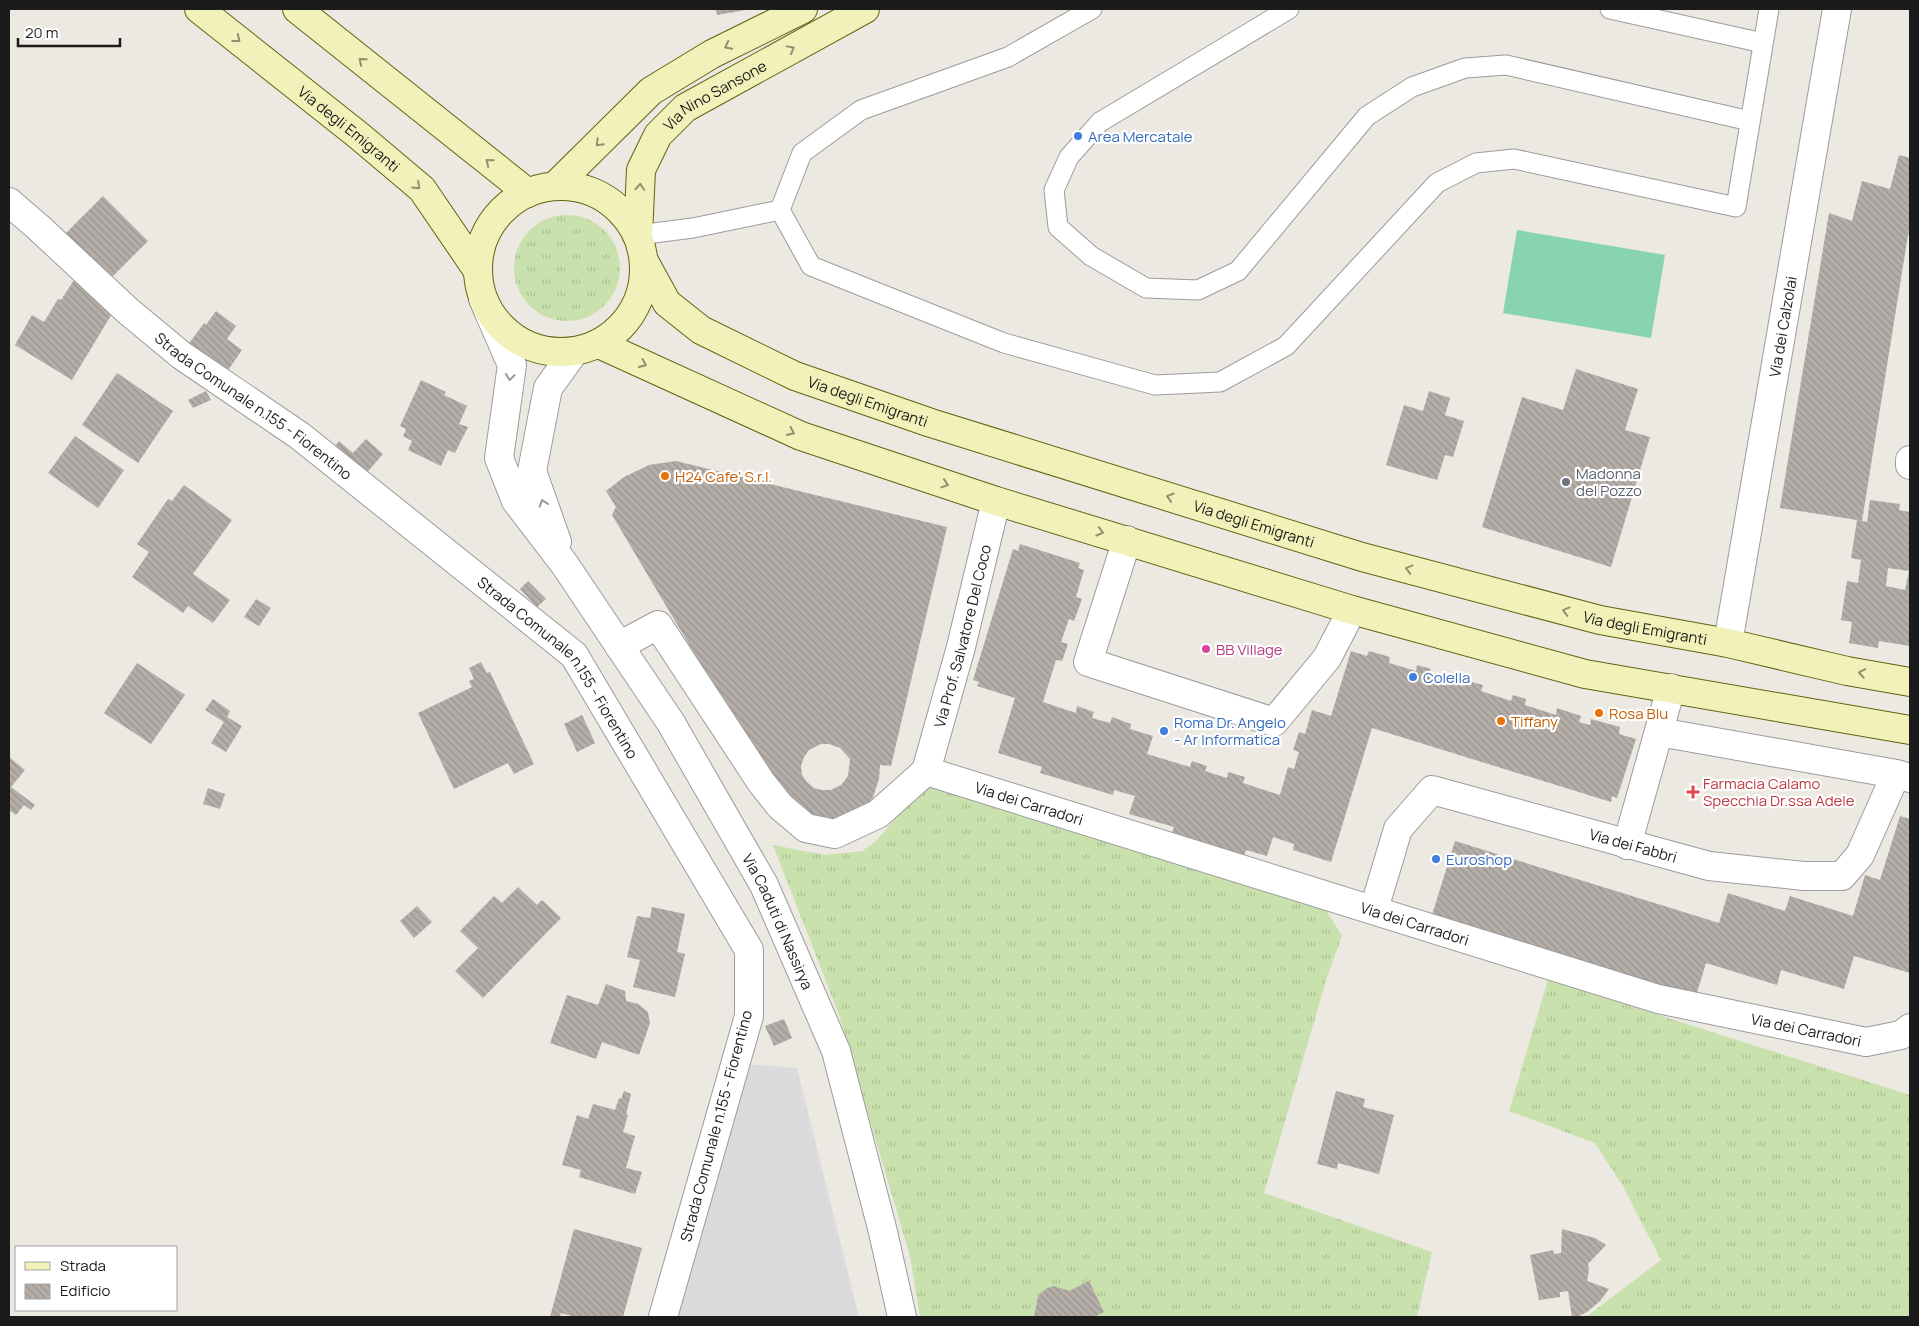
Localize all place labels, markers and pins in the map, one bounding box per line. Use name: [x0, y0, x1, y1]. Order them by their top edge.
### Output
place label: Area Mercatale: [1088, 126, 1193, 147]
marker: Area Mercatale: [1072, 130, 1084, 142]
place label: Madonna del Pozzo: [1576, 463, 1642, 501]
place label: H24 Cafe' S.r.l.: [675, 466, 772, 487]
marker: H24 Cafe' S.r.l.: [659, 470, 671, 482]
marker: Madonna del Pozzo: [1560, 476, 1572, 488]
place label: BB Village: [1216, 639, 1283, 660]
marker: BB Village: [1200, 643, 1212, 655]
place label: Colella: [1423, 667, 1470, 688]
marker: Colella: [1407, 671, 1419, 683]
place label: Rosa Blu: [1609, 703, 1668, 724]
marker: Rosa Blu: [1593, 707, 1605, 719]
place label: Tiffany: [1511, 711, 1558, 732]
place label: Roma Dr. Angelo - Ar Informatica: [1174, 712, 1286, 750]
marker: Tiffany: [1495, 715, 1507, 727]
marker: Roma Dr. Angelo - Ar Informatica: [1158, 725, 1170, 737]
place label: Farmacia Calamo Specchia Dr.ssa Adele: [1703, 773, 1855, 811]
marker: Farmacia Calamo Specchia Dr.ssa Adele: [1687, 786, 1699, 798]
place label: Euroshop: [1446, 849, 1512, 870]
marker: Euroshop: [1430, 853, 1442, 865]

